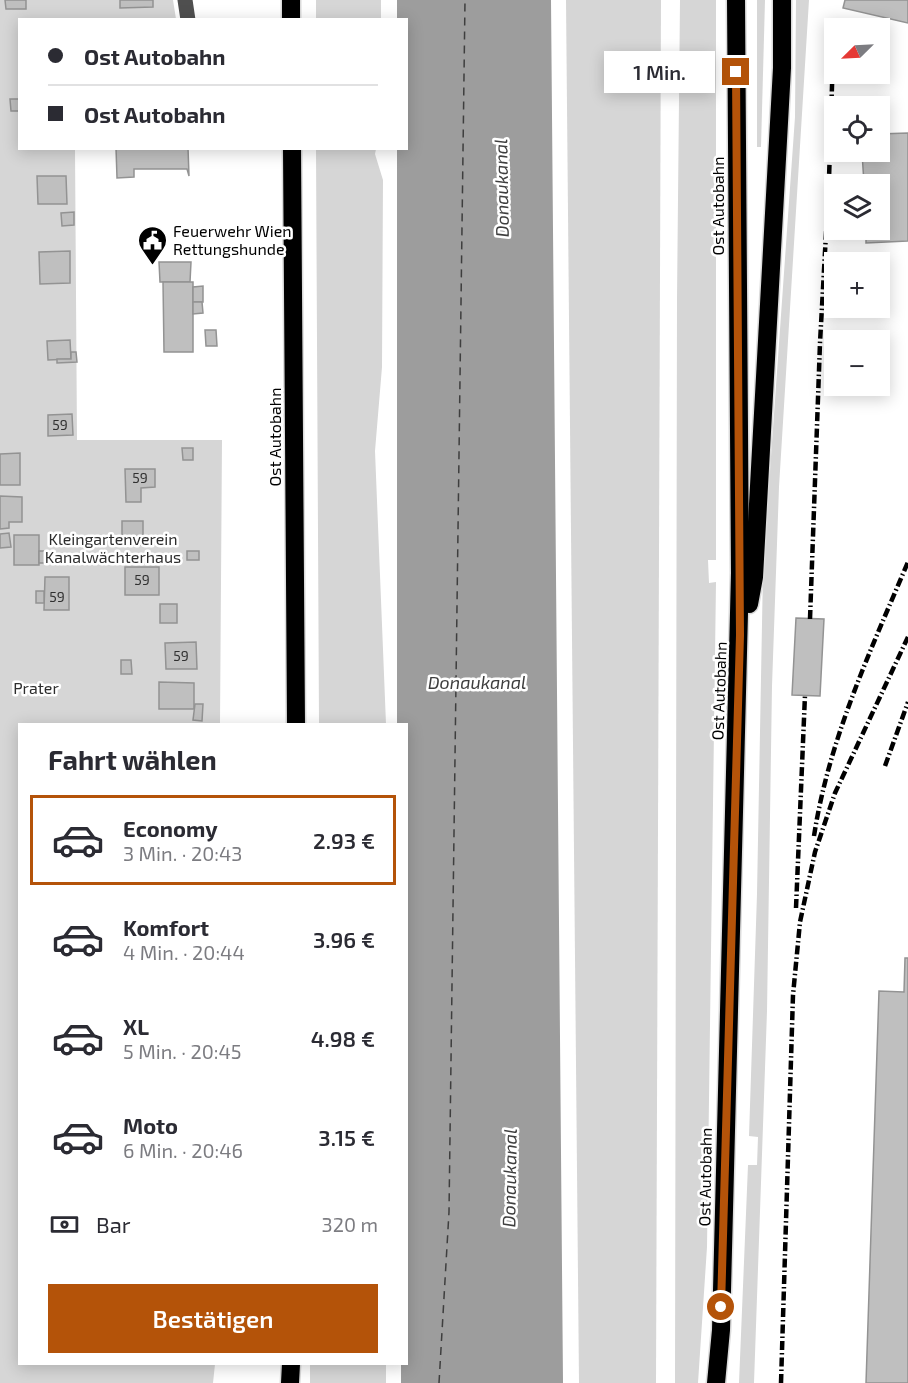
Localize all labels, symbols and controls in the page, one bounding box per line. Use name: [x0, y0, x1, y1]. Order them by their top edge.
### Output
north arrow: [824, 18, 890, 84]
map controls: [824, 18, 890, 396]
text: Ost Autobahn: [84, 43, 226, 69]
callout: 1 Min.: [604, 51, 715, 93]
route end: [722, 58, 749, 85]
text: 1 Min.: [633, 60, 686, 84]
button: locate: [824, 96, 890, 162]
text: Ost Autobahn: [84, 101, 226, 127]
water label: Donaukanal: [489, 139, 513, 237]
street label: Ost Autobahn: [708, 157, 727, 255]
button: layers: [824, 174, 890, 240]
place label: Feuerwehr Wien Rettungshunde: [173, 221, 292, 258]
public building icon: Feuerwehr Wien Rettungshunde: [136, 224, 168, 266]
button: +: [824, 252, 890, 318]
button: −: [824, 330, 890, 396]
street label: Ost Autobahn: [265, 388, 284, 486]
house number: 59: [52, 416, 68, 433]
house number: 59: [132, 469, 148, 486]
park label: Kleingartenverein Kanalwächterhaus: [45, 529, 181, 566]
house number: 59: [134, 571, 150, 588]
house number: 59: [49, 588, 65, 605]
street label: Ost Autobahn: [707, 641, 730, 741]
house number: 59: [173, 647, 189, 664]
water label: Donaukanal: [428, 671, 526, 693]
park label: Prater: [13, 678, 59, 697]
text: Fahrt wählen: [48, 743, 217, 775]
icon: car: [51, 813, 105, 867]
text: Economy: [123, 815, 218, 841]
text: 2.93 €: [313, 827, 375, 853]
text: 3 Min. · 20:43: [123, 841, 242, 865]
icon: car: [51, 912, 105, 966]
text: Komfort: [123, 914, 209, 940]
text: 3.96 €: [313, 926, 375, 952]
text: 4 Min. · 20:44: [123, 940, 245, 964]
icon: car: [51, 1011, 105, 1065]
text: XL: [123, 1013, 149, 1039]
text: 4.98 €: [311, 1025, 375, 1051]
text: 5 Min. · 20:45: [123, 1039, 242, 1063]
icon: car: [51, 1110, 105, 1164]
text: Moto: [123, 1112, 178, 1138]
text: 3.15 €: [318, 1124, 375, 1150]
street label: Ost Autobahn: [694, 1127, 715, 1227]
water label: Donaukanal: [497, 1129, 521, 1227]
text: 6 Min. · 20:46: [123, 1138, 243, 1162]
icon: cash: [48, 1208, 81, 1241]
text: Bar: [96, 1211, 131, 1237]
text: 320 m: [322, 1212, 378, 1236]
button: Bestätigen: [48, 1284, 378, 1353]
route start: [707, 1293, 734, 1320]

